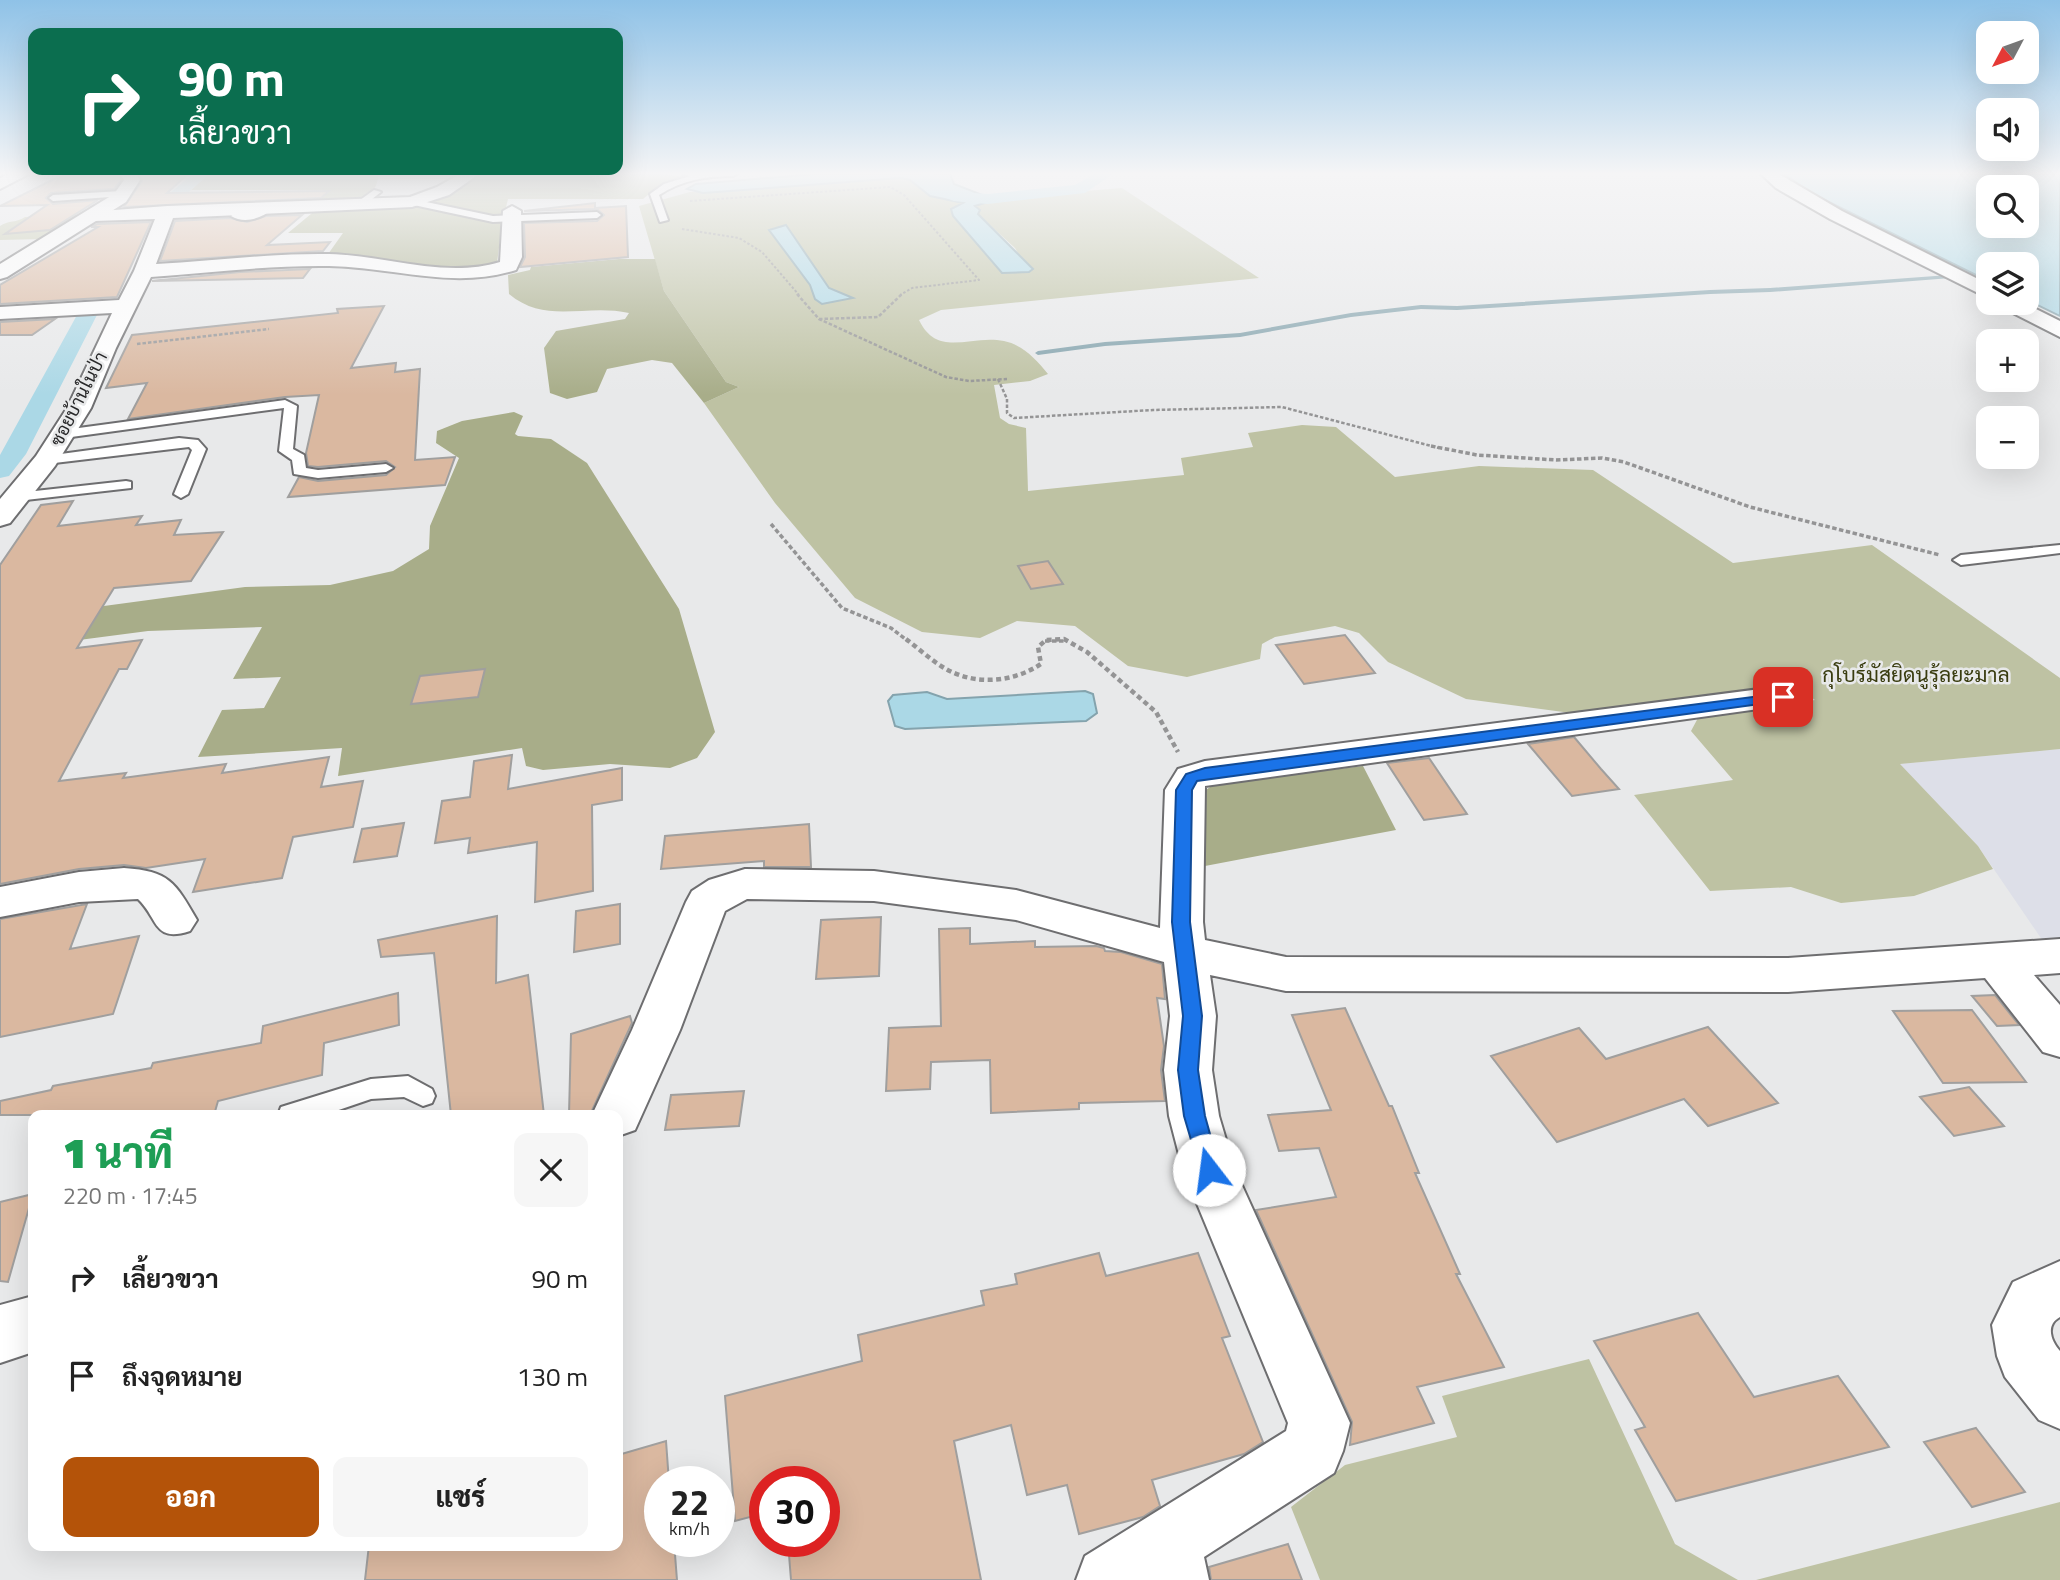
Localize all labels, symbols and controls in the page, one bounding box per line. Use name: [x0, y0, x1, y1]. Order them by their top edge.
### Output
north arrow: [1976, 21, 2039, 84]
map controls: [1976, 21, 2039, 469]
text: 90 m: [178, 40, 285, 115]
icon: right: [63, 56, 154, 147]
button: sound: [1976, 98, 2039, 161]
text: เลี้ยวขวา: [178, 108, 292, 156]
button: search: [1976, 175, 2039, 238]
button: layers: [1976, 252, 2039, 315]
button: +: [1976, 329, 2039, 392]
street label: ซอยบ้านในป่า: [43, 347, 114, 451]
button: −: [1976, 406, 2039, 469]
park label: กุโบร์มัสยิดนูรุ้ลยะมาล: [1822, 658, 2010, 690]
pin: [1753, 667, 1813, 727]
icon: arrive: [1764, 678, 1802, 716]
text: 1 นาที: [63, 1120, 173, 1184]
button: close: [514, 1133, 588, 1207]
position arrow: [1172, 1133, 1246, 1207]
text: 220 m · 17:45: [63, 1178, 198, 1213]
icon: right: [63, 1259, 101, 1297]
text: เลี้ยวขวา: [122, 1259, 219, 1298]
text: 90 m: [531, 1259, 588, 1298]
icon: arrive: [63, 1357, 101, 1395]
text: ถึงจุดหมาย: [122, 1357, 243, 1396]
text: 130 m: [517, 1357, 588, 1396]
button: ออก: [63, 1457, 319, 1537]
button: แชร์: [333, 1457, 588, 1537]
speed limit sign: 30: [749, 1466, 840, 1557]
text: 22: [670, 1475, 709, 1529]
text: km/h: [669, 1515, 710, 1542]

